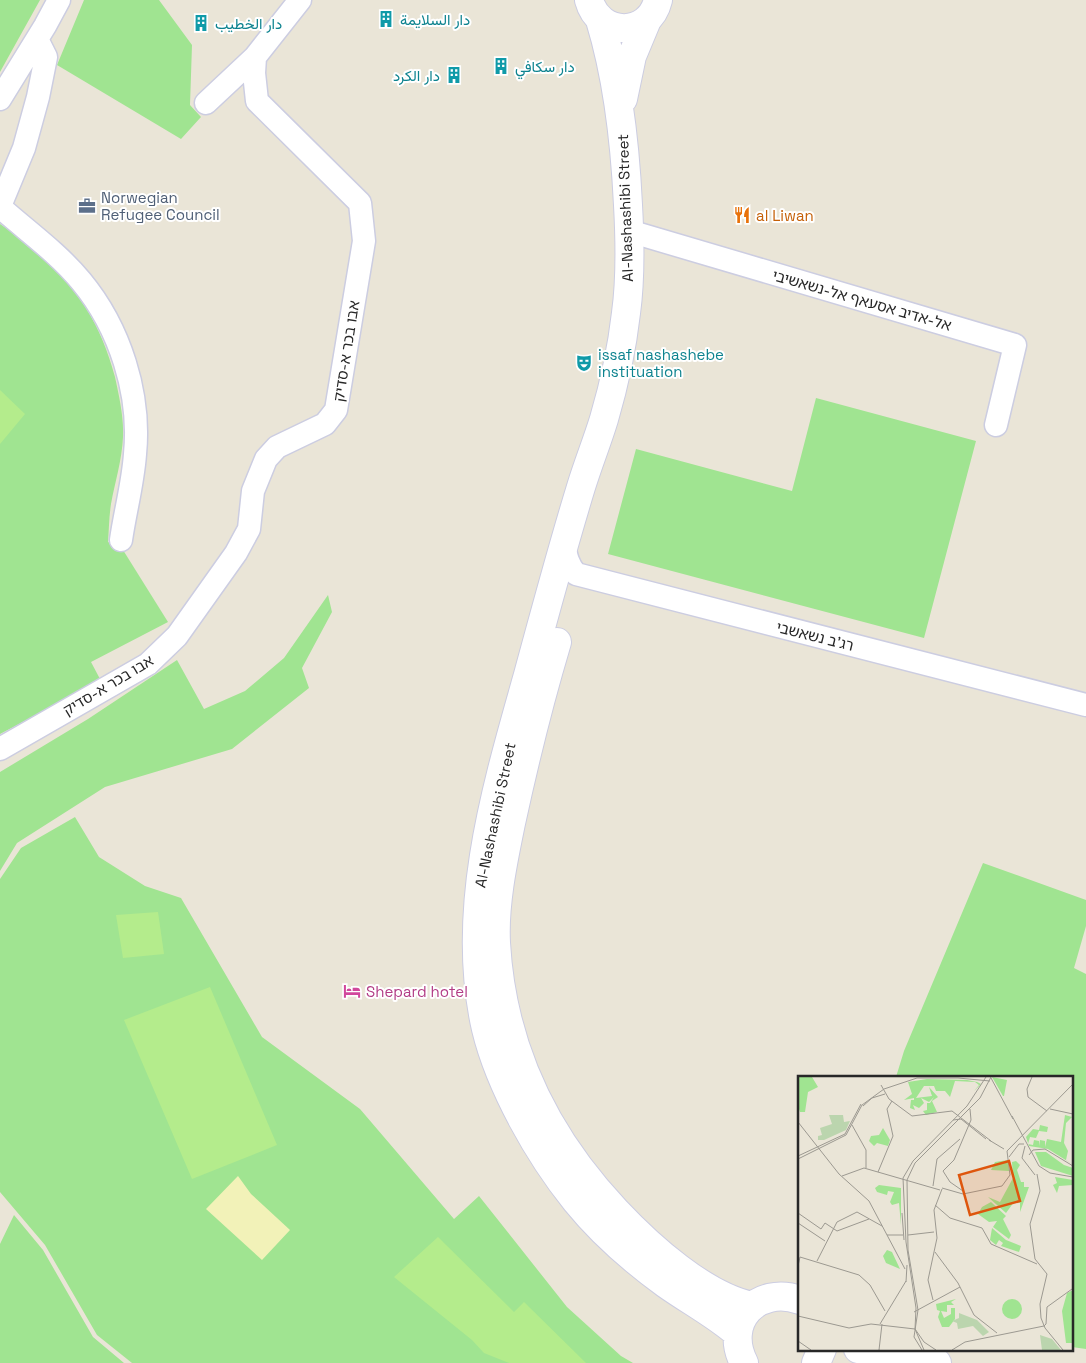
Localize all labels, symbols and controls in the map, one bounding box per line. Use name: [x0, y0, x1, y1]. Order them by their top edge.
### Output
building icon: دار السلايمة: [376, 9, 396, 29]
place label: دار السلايمة: [400, 10, 470, 29]
building icon: دار الخطيب: [191, 13, 211, 33]
place label: دار الخطيب: [215, 14, 282, 33]
building icon: دار سكافي: [491, 56, 511, 76]
place label: دار سكافي: [515, 57, 575, 80]
building icon: دار الكرد: [444, 65, 464, 85]
place label: دار الكرد: [393, 66, 440, 85]
street label: Al-Nashashibi Street: [613, 134, 637, 282]
place label: Norwegian Refugee Council: [101, 188, 220, 224]
office icon: Norwegian Refugee Council: [77, 196, 97, 216]
restaurant icon: al Liwan: [732, 205, 752, 225]
place label: al Liwan: [756, 206, 814, 225]
street label: אל-אדיב אסעאף אל-נשאשיבי: [770, 265, 954, 335]
street label: אבו בכר א-סדיק: [329, 299, 363, 403]
place label: issaf nashashebe instituation: [598, 345, 724, 381]
theatre icon: issaf nashashebe instituation: [574, 353, 594, 373]
street label: רג'ב נשאשבי: [774, 617, 856, 655]
street label: אבו בכר א-סדיק: [59, 650, 157, 720]
street label: Al-Nashashibi Street: [470, 741, 520, 889]
hotel icon: Shepard hotel: [342, 981, 362, 1001]
place label: Shepard hotel: [366, 982, 468, 1001]
inset map: [798, 1076, 1074, 1350]

